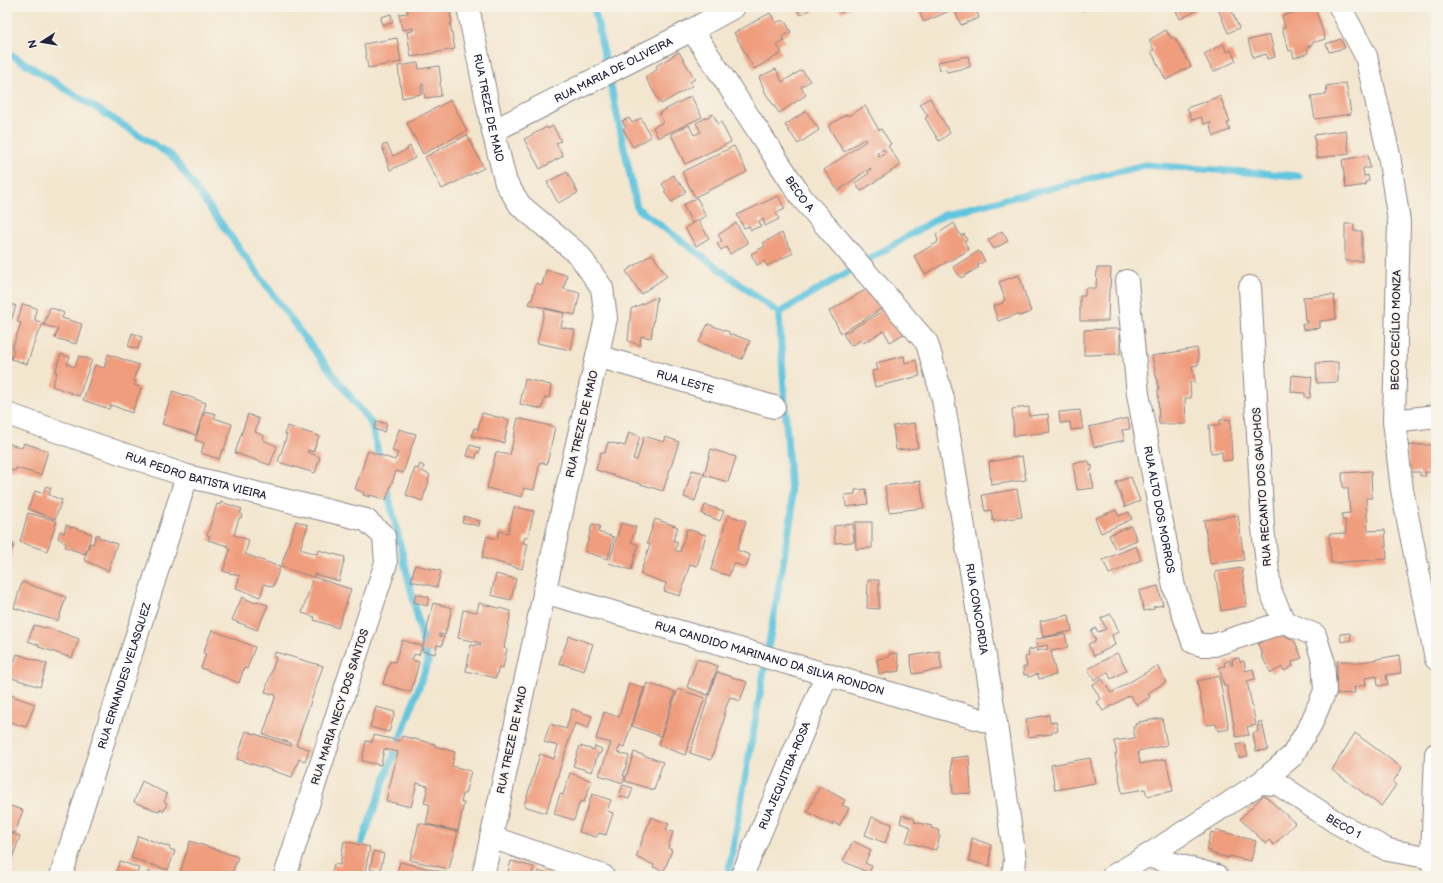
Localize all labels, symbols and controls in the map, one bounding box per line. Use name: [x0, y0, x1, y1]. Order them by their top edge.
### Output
north arrow: [22, 22, 62, 62]
street label: RUA MARIA DE OLIVEIRA: [552, 34, 675, 105]
text: N: [25, 39, 40, 49]
street label: RUA TREZE DE MAIO: [471, 53, 507, 163]
street label: BECO A: [783, 173, 817, 214]
street label: BECO CECÍLIO MONZA: [1387, 269, 1404, 390]
street label: RUA LESTE: [655, 367, 716, 396]
street label: RUA TREZE DE MAIO: [563, 369, 601, 479]
street label: RUA RECANTO DOS GAUCHOS: [1250, 407, 1274, 567]
street label: RUA ALTO DOS MORROS: [1141, 445, 1178, 575]
street label: RUA PEDRO BATISTA VIEIRA: [124, 449, 268, 502]
street label: RUA CONCORDIA: [963, 562, 991, 655]
street label: RUA ERNANDES VELASQUEZ: [95, 601, 153, 750]
street label: RUA CANDIDO MARINANO DA SILVA RONDON: [653, 618, 886, 698]
street label: RUA MARIA NECY DOS SANTOS: [309, 627, 372, 787]
street label: RUA TREZE DE MAIO: [494, 685, 530, 795]
street label: RUA JEQUITIBA-ROSA: [756, 719, 813, 831]
street label: BECO 1: [1324, 811, 1363, 841]

